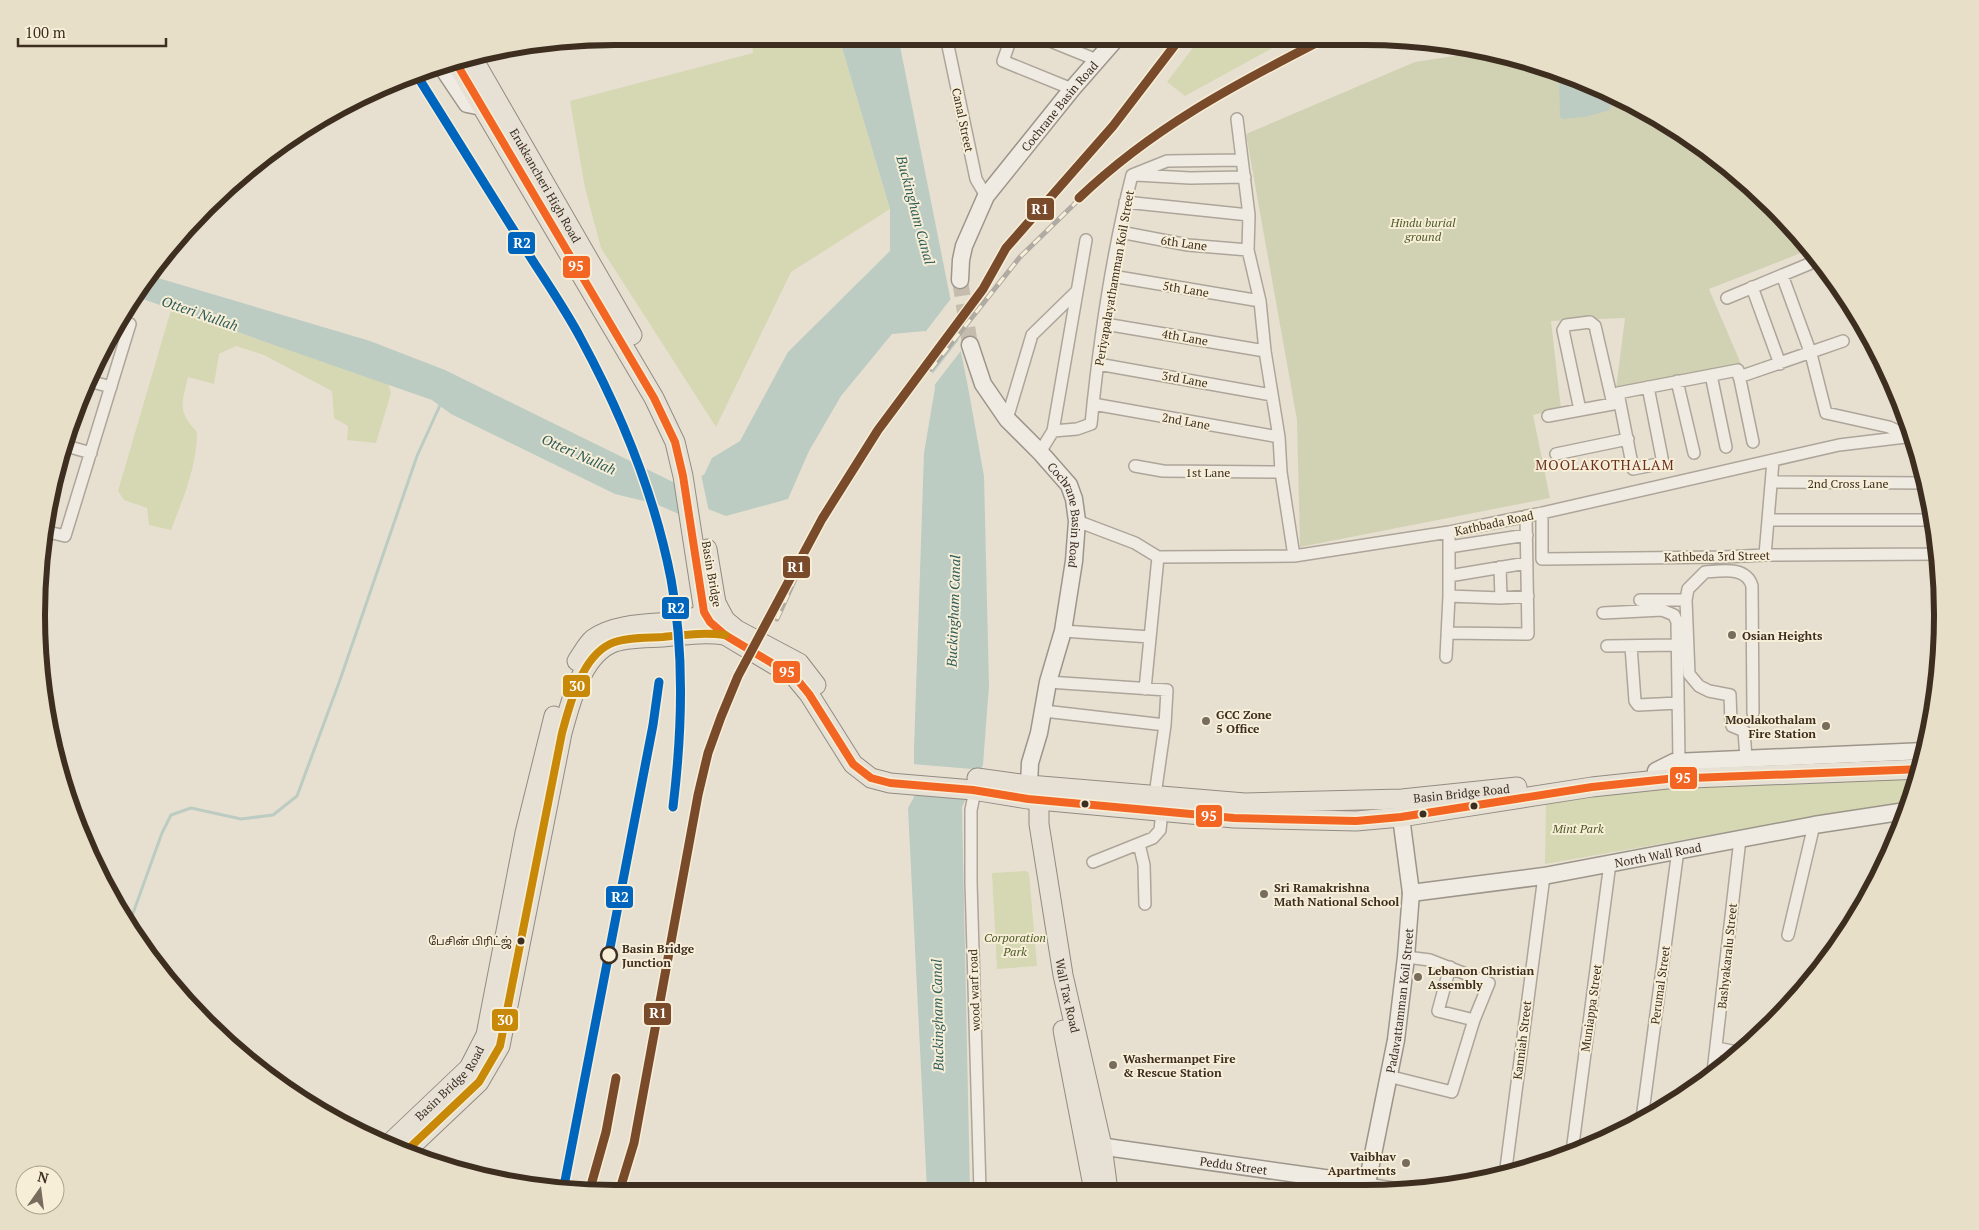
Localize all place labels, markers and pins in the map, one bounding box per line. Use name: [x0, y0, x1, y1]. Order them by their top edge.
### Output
place label: Osian Heights: [1742, 628, 1823, 643]
marker: Osian Heights: [1726, 629, 1738, 641]
place label: GCC Zone 5 Office: [1216, 707, 1272, 736]
place label: Moolakothalam Fire Station: [1725, 712, 1816, 741]
marker: GCC Zone 5 Office: [1200, 715, 1212, 727]
marker: Moolakothalam Fire Station: [1820, 720, 1832, 732]
unlabelled marker: [1080, 799, 1090, 809]
unlabelled marker: [1469, 801, 1479, 811]
unlabelled marker: [1418, 809, 1428, 819]
place label: Sri Ramakrishna Math National School: [1274, 880, 1399, 909]
marker: Sri Ramakrishna Math National School: [1258, 888, 1270, 900]
place label: பேசின் பிரிட்ஜ்: [428, 934, 512, 949]
marker: பேசின் பிரிட்ஜ்: [516, 936, 526, 946]
place label: Basin Bridge Junction: [622, 941, 695, 970]
marker: Basin Bridge Junction: [600, 946, 618, 964]
place label: Lebanon Christian Assembly: [1428, 963, 1535, 992]
marker: Lebanon Christian Assembly: [1412, 971, 1424, 983]
place label: Washermanpet Fire & Rescue Station: [1123, 1051, 1236, 1080]
marker: Washermanpet Fire & Rescue Station: [1107, 1059, 1119, 1071]
place label: Vaibhav Apartments: [1328, 1149, 1397, 1178]
marker: Vaibhav Apartments: [1400, 1157, 1412, 1169]

